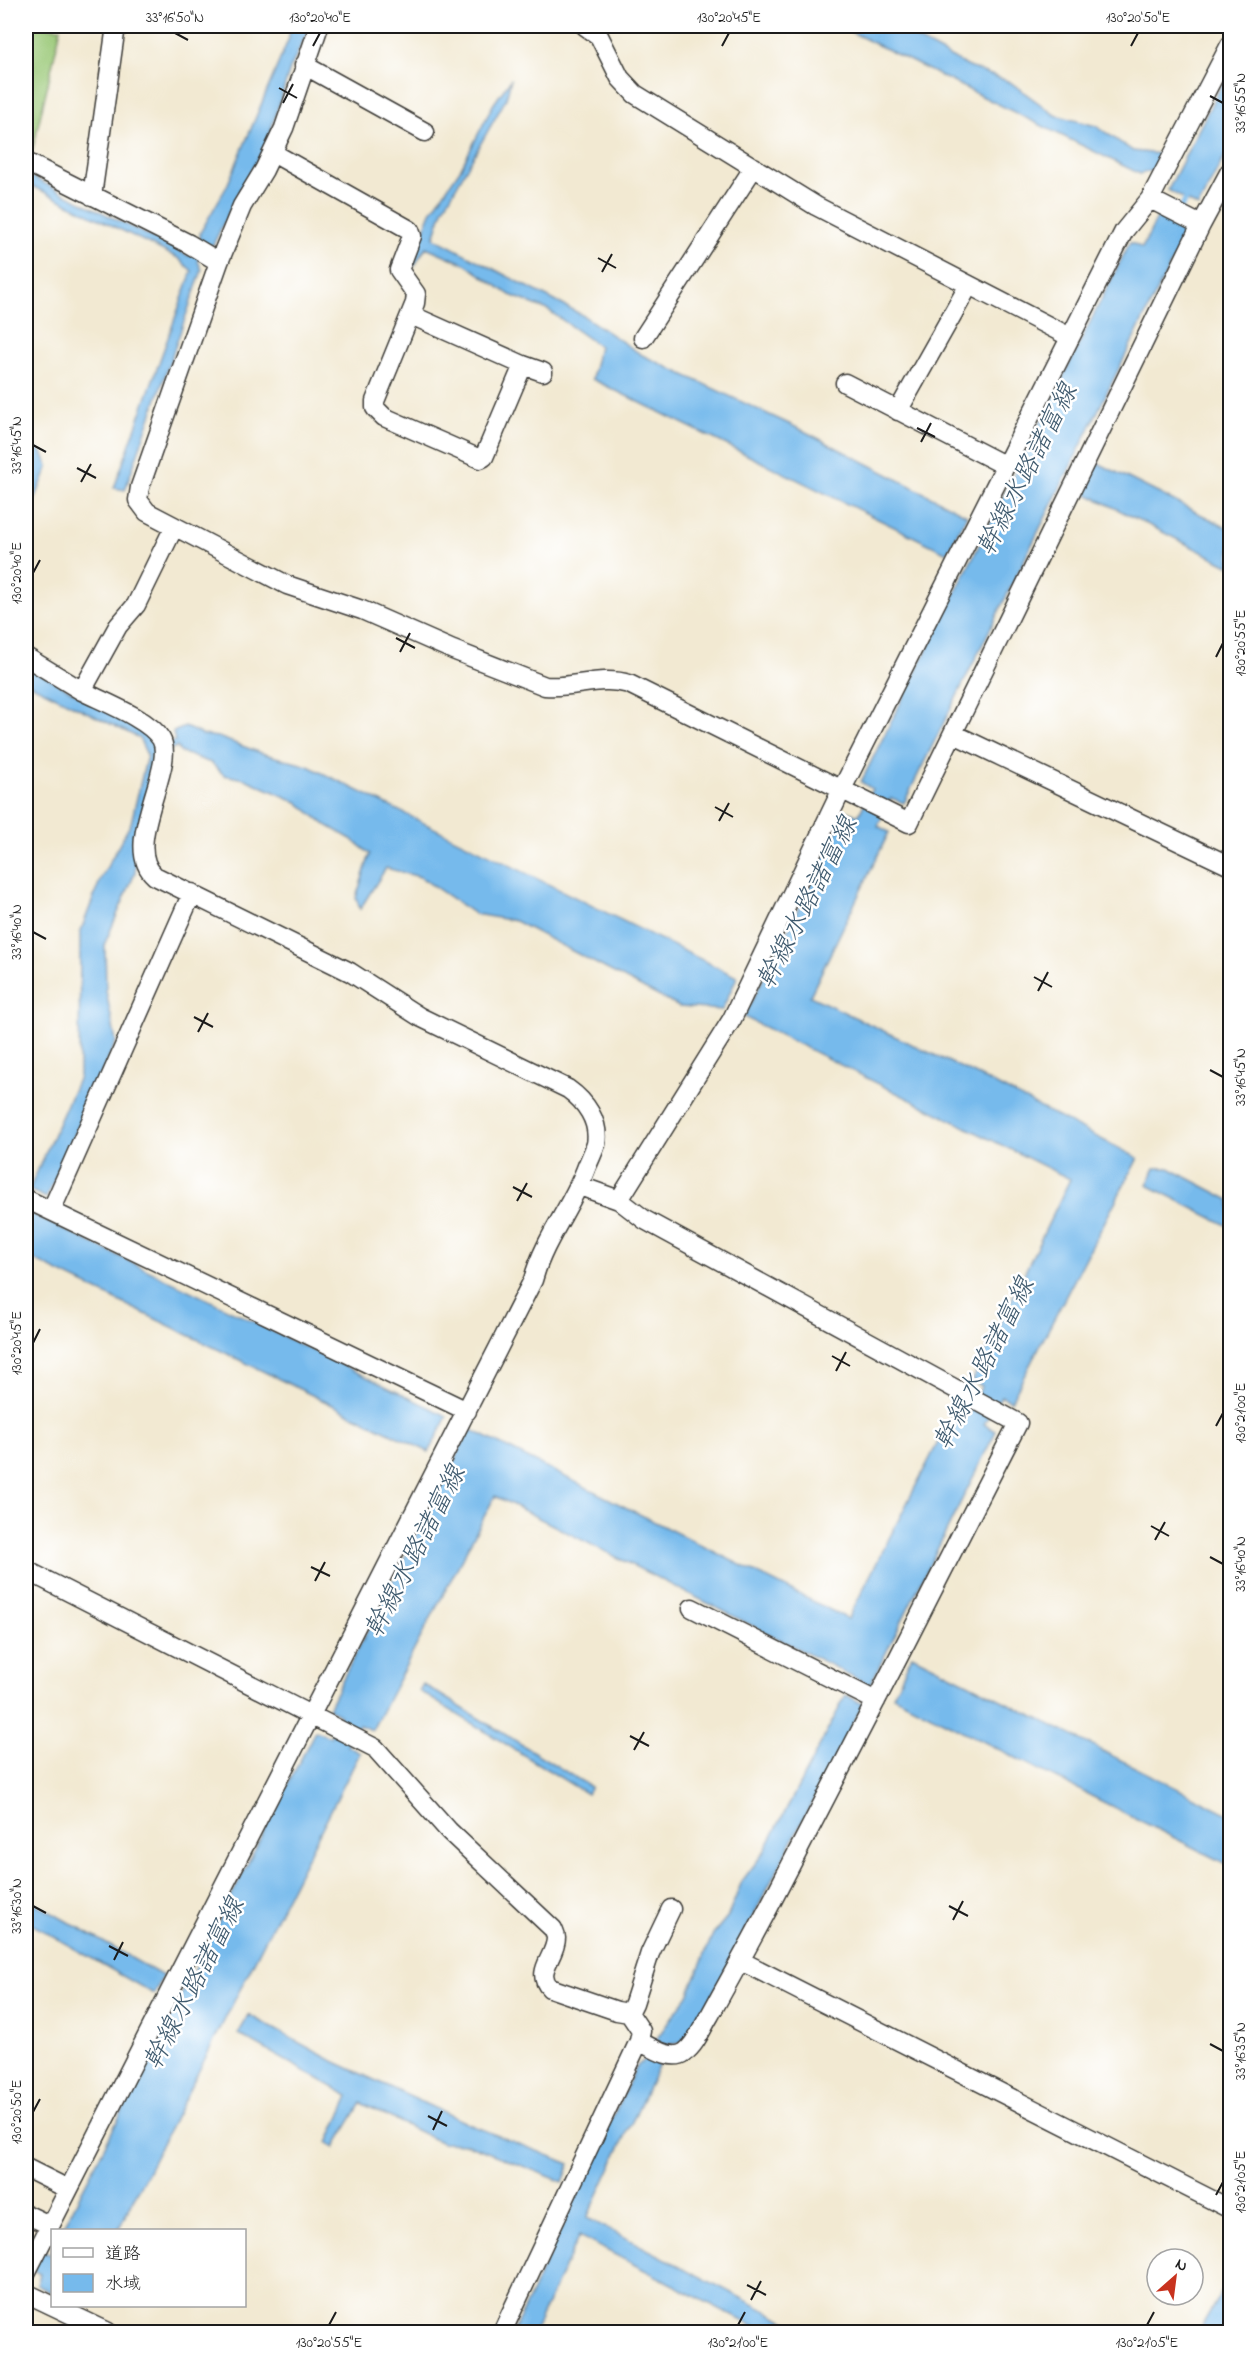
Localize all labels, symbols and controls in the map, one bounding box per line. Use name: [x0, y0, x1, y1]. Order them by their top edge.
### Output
text: 33°16'50"N: [146, 7, 204, 29]
text: 130°20'40"E: [289, 7, 351, 29]
text: 130°20'45"E: [697, 7, 761, 29]
text: 130°20'50"E: [1106, 7, 1170, 29]
text: 33°16'55"N: [1230, 73, 1252, 133]
water label: 幹線水路諸富線: [968, 376, 1089, 563]
text: 33°16'45"N: [6, 416, 28, 474]
text: 130°20'40"E: [6, 542, 28, 604]
text: 130°20'55"E: [1230, 610, 1252, 676]
water label: 幹線水路諸富線: [748, 809, 869, 996]
text: 33°16'40"N: [6, 904, 28, 960]
text: 33°16'45"N: [1230, 1048, 1252, 1106]
water label: 幹線水路諸富線: [925, 1270, 1046, 1457]
text: 130°20'45"E: [6, 1311, 28, 1375]
text: 130°21'00"E: [1230, 1383, 1252, 1443]
water label: 幹線水路諸富線: [356, 1458, 477, 1645]
text: 33°16'40"N: [1230, 1536, 1252, 1592]
text: 33°16'30"N: [6, 1878, 28, 1934]
water label: 幹線水路諸富線: [135, 1890, 256, 2077]
text: 33°16'35"N: [1230, 2022, 1252, 2080]
text: 130°20'50"E: [6, 2080, 28, 2144]
text: 130°21'05"E: [1230, 2151, 1252, 2213]
legend: [51, 2229, 246, 2307]
text: 道路: [105, 2242, 141, 2268]
north arrow: [1145, 2247, 1205, 2307]
text: N: [1171, 2252, 1192, 2279]
text: 水域: [105, 2272, 141, 2298]
text: 130°20'55"E: [296, 2332, 362, 2354]
text: 130°21'00"E: [708, 2332, 768, 2354]
text: 130°21'05"E: [1116, 2332, 1178, 2354]

